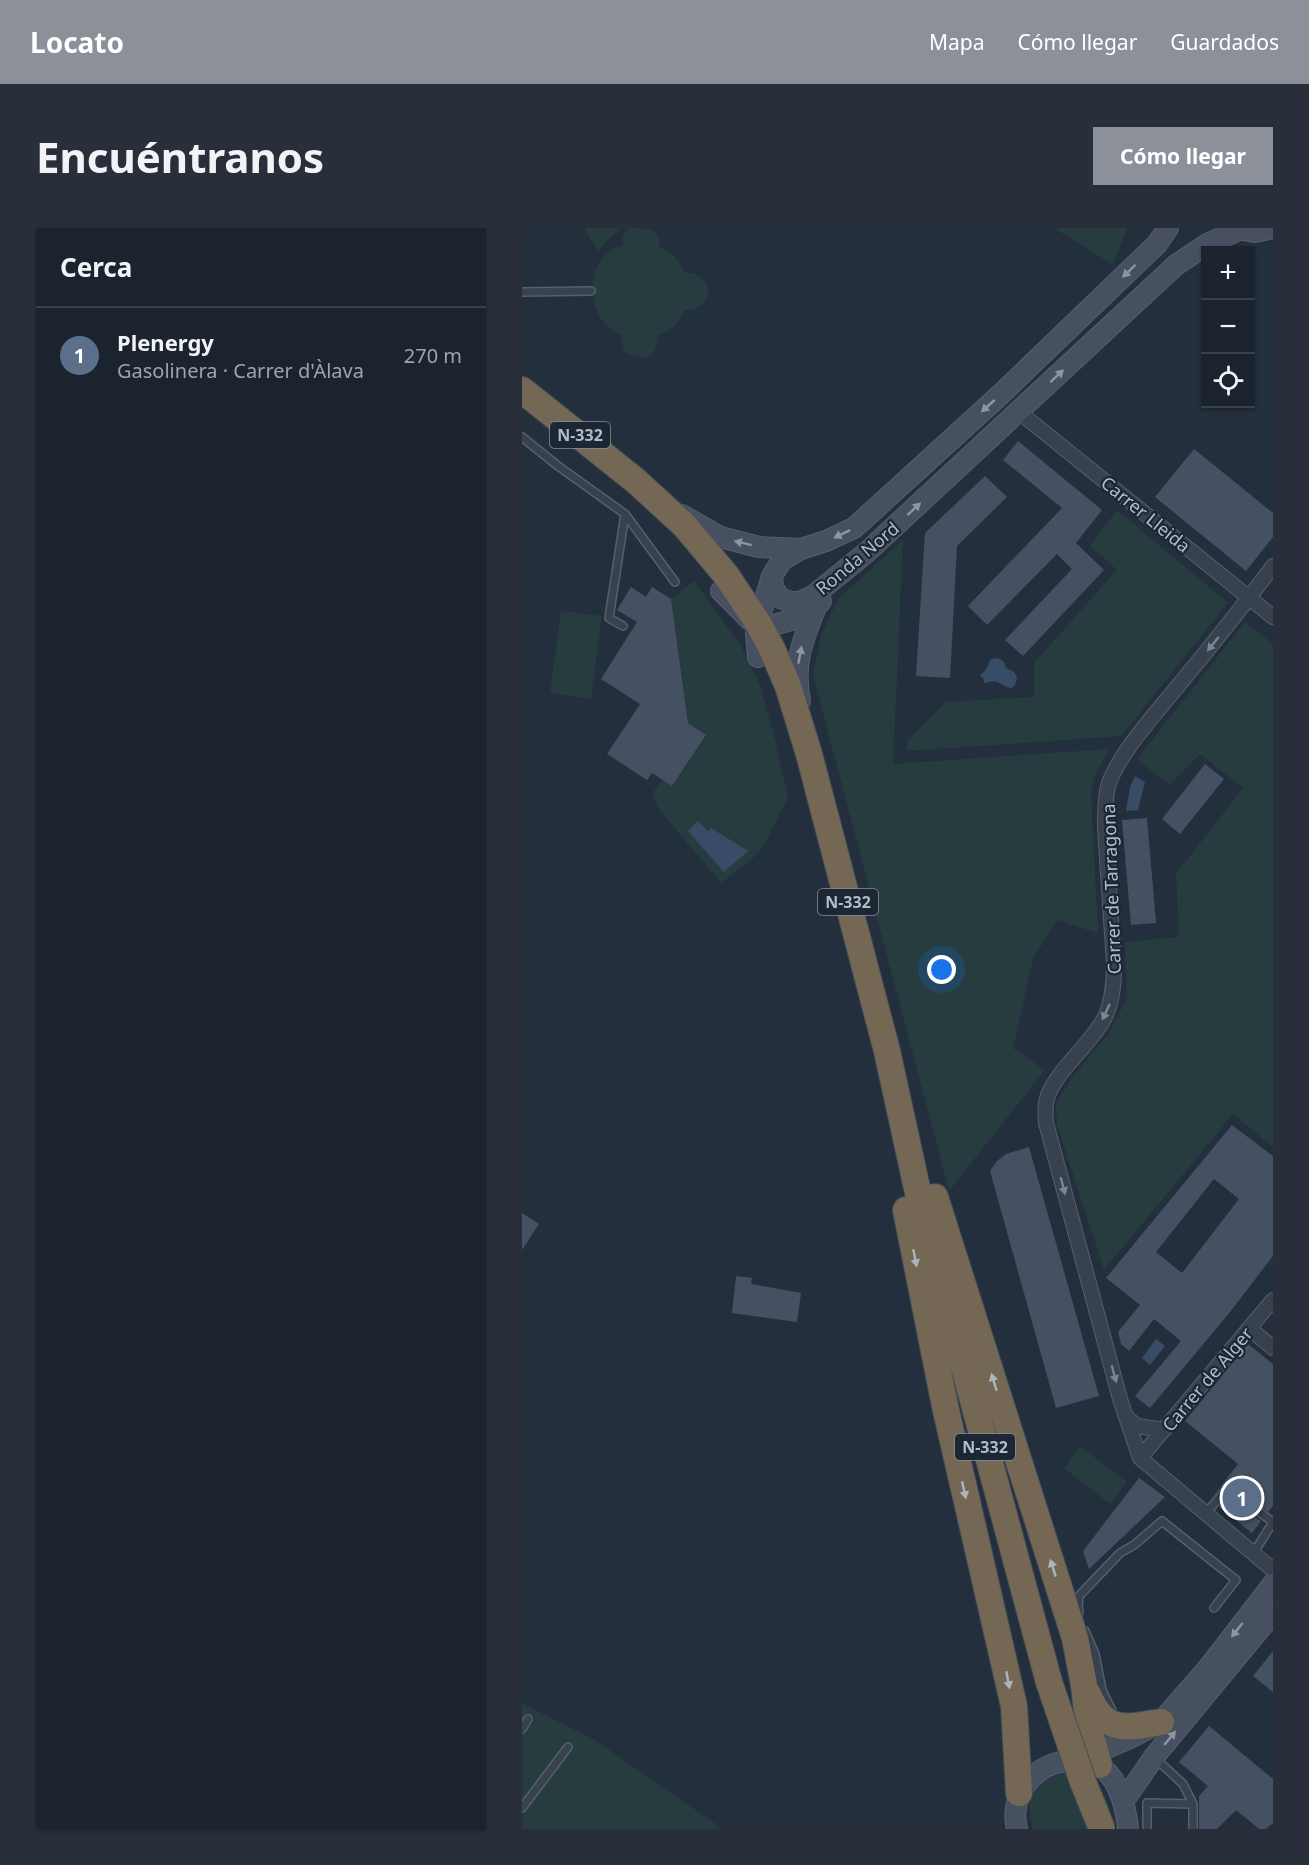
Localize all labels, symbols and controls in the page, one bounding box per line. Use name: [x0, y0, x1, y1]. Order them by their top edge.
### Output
text: Locato: [30, 23, 124, 61]
text: Mapa: [929, 28, 984, 56]
text: Cómo llegar: [1017, 28, 1137, 56]
text: Guardados: [1170, 28, 1279, 56]
button: Cómo llegar: [1093, 127, 1273, 185]
text: Encuéntranos: [36, 128, 324, 185]
map controls: [1201, 246, 1255, 408]
button: +: [1201, 246, 1255, 300]
text: Cerca: [60, 249, 132, 285]
one-way arrow: [1122, 264, 1137, 278]
button: −: [1201, 300, 1255, 354]
text: Plenergy: [117, 327, 214, 357]
text: 1: [74, 342, 85, 369]
text: 270 m: [404, 342, 462, 369]
button: locate: [1201, 354, 1255, 408]
text: Gasolinera · Carrer d'Àlava: [117, 357, 364, 384]
one-way arrow: [1049, 370, 1064, 383]
one-way arrow: [981, 399, 996, 412]
road number: N-332: [550, 422, 610, 448]
street label: Carrer Lleida: [1096, 471, 1196, 557]
one-way arrow: [906, 503, 921, 516]
street label: Ronda Nord: [810, 516, 904, 600]
one-way arrow: [833, 529, 850, 538]
one-way arrow: [734, 538, 752, 547]
one-way arrow: [1206, 636, 1219, 652]
one-way arrow: [796, 645, 805, 664]
street label: Carrer de Tarragona: [1096, 803, 1126, 975]
road number: N-332: [818, 889, 878, 915]
your location: [927, 955, 956, 984]
one-way arrow: [1101, 1003, 1110, 1020]
one-way arrow: [1059, 1177, 1068, 1195]
one-way arrow: [911, 1249, 921, 1268]
street label: Carrer de Alger: [1156, 1321, 1258, 1436]
one-way arrow: [1109, 1365, 1119, 1383]
one-way arrow: [988, 1373, 998, 1391]
road number: N-332: [955, 1434, 1015, 1460]
pin: 1: [1222, 1476, 1262, 1520]
one-way arrow: [960, 1481, 970, 1499]
one-way arrow: [1048, 1559, 1057, 1577]
one-way arrow: [1231, 1622, 1244, 1638]
one-way arrow: [1004, 1671, 1013, 1690]
one-way arrow: [1163, 1730, 1176, 1746]

